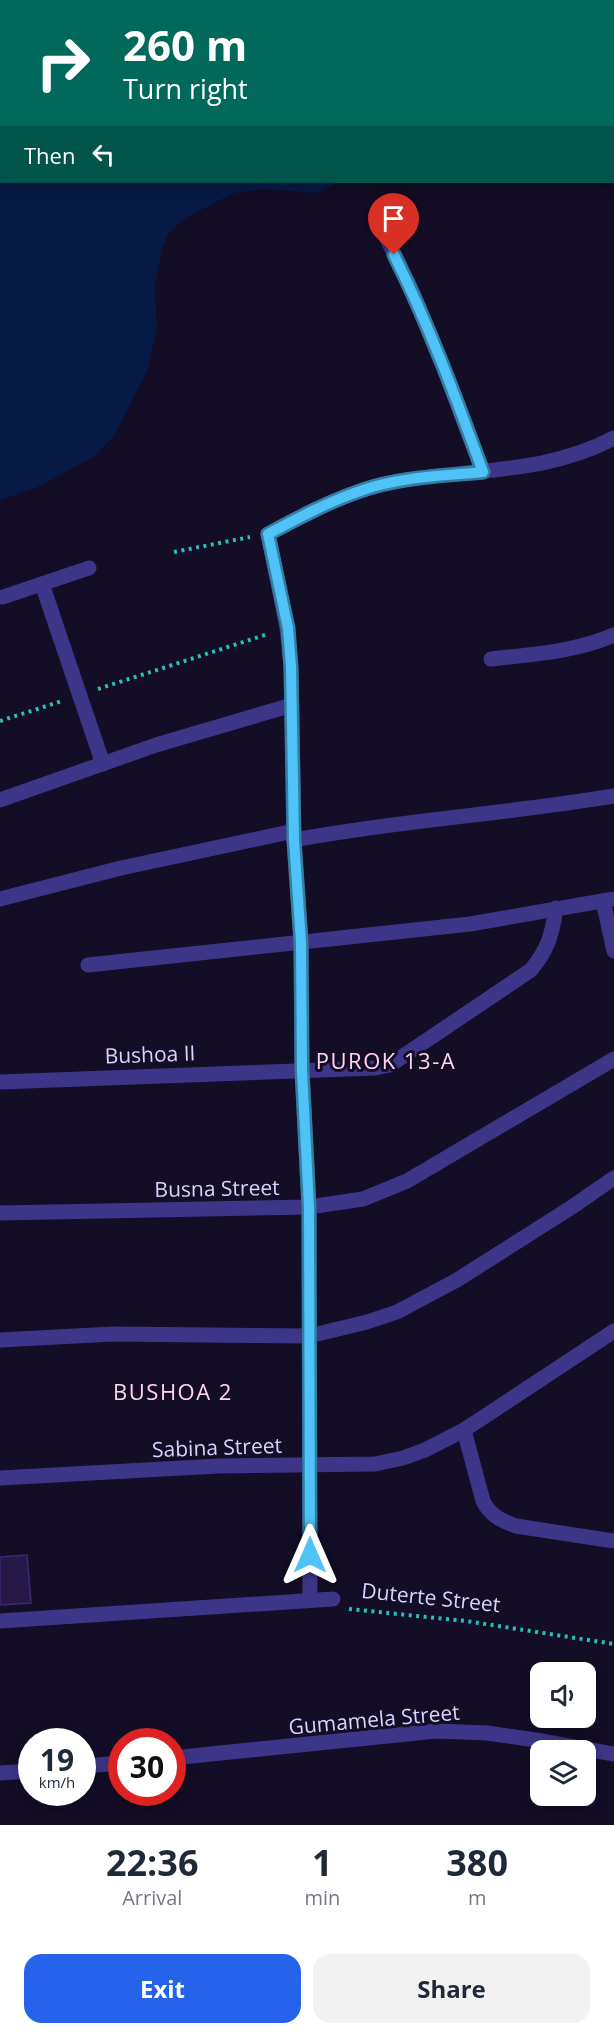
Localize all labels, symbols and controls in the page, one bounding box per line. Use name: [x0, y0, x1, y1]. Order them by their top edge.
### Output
text: 260 m: [123, 16, 247, 73]
icon: right: [24, 24, 102, 102]
text: Turn right: [123, 70, 248, 107]
icon: left: [87, 138, 120, 171]
text: Then: [24, 140, 75, 170]
pin: [368, 193, 419, 255]
icon: arrive: [377, 202, 410, 235]
street label: Bushoa II: [104, 1038, 196, 1070]
district label: PUROK 13-A: [316, 1045, 456, 1075]
street label: Busna Street: [154, 1173, 280, 1203]
district label: BUSHOA 2: [113, 1376, 233, 1406]
street label: Sabina Street: [152, 1431, 282, 1463]
position arrow: [278, 1523, 342, 1587]
street label: Duterte Street: [360, 1576, 502, 1618]
map controls: [530, 1662, 596, 1806]
button: sound: [530, 1662, 596, 1728]
street label: Gumamela Street: [287, 1698, 461, 1740]
speed limit sign: 30: [108, 1728, 186, 1806]
text: 19: [40, 1739, 74, 1780]
button: layers: [530, 1740, 596, 1806]
text: km/h: [39, 1772, 75, 1792]
text: 22:36: [106, 1838, 199, 1887]
text: 1: [312, 1838, 333, 1887]
text: 380: [446, 1838, 508, 1887]
text: Arrival: [122, 1884, 182, 1911]
text: min: [304, 1884, 340, 1911]
text: m: [468, 1884, 486, 1911]
button: Exit: [24, 1954, 301, 2023]
button: Share: [313, 1954, 590, 2023]

